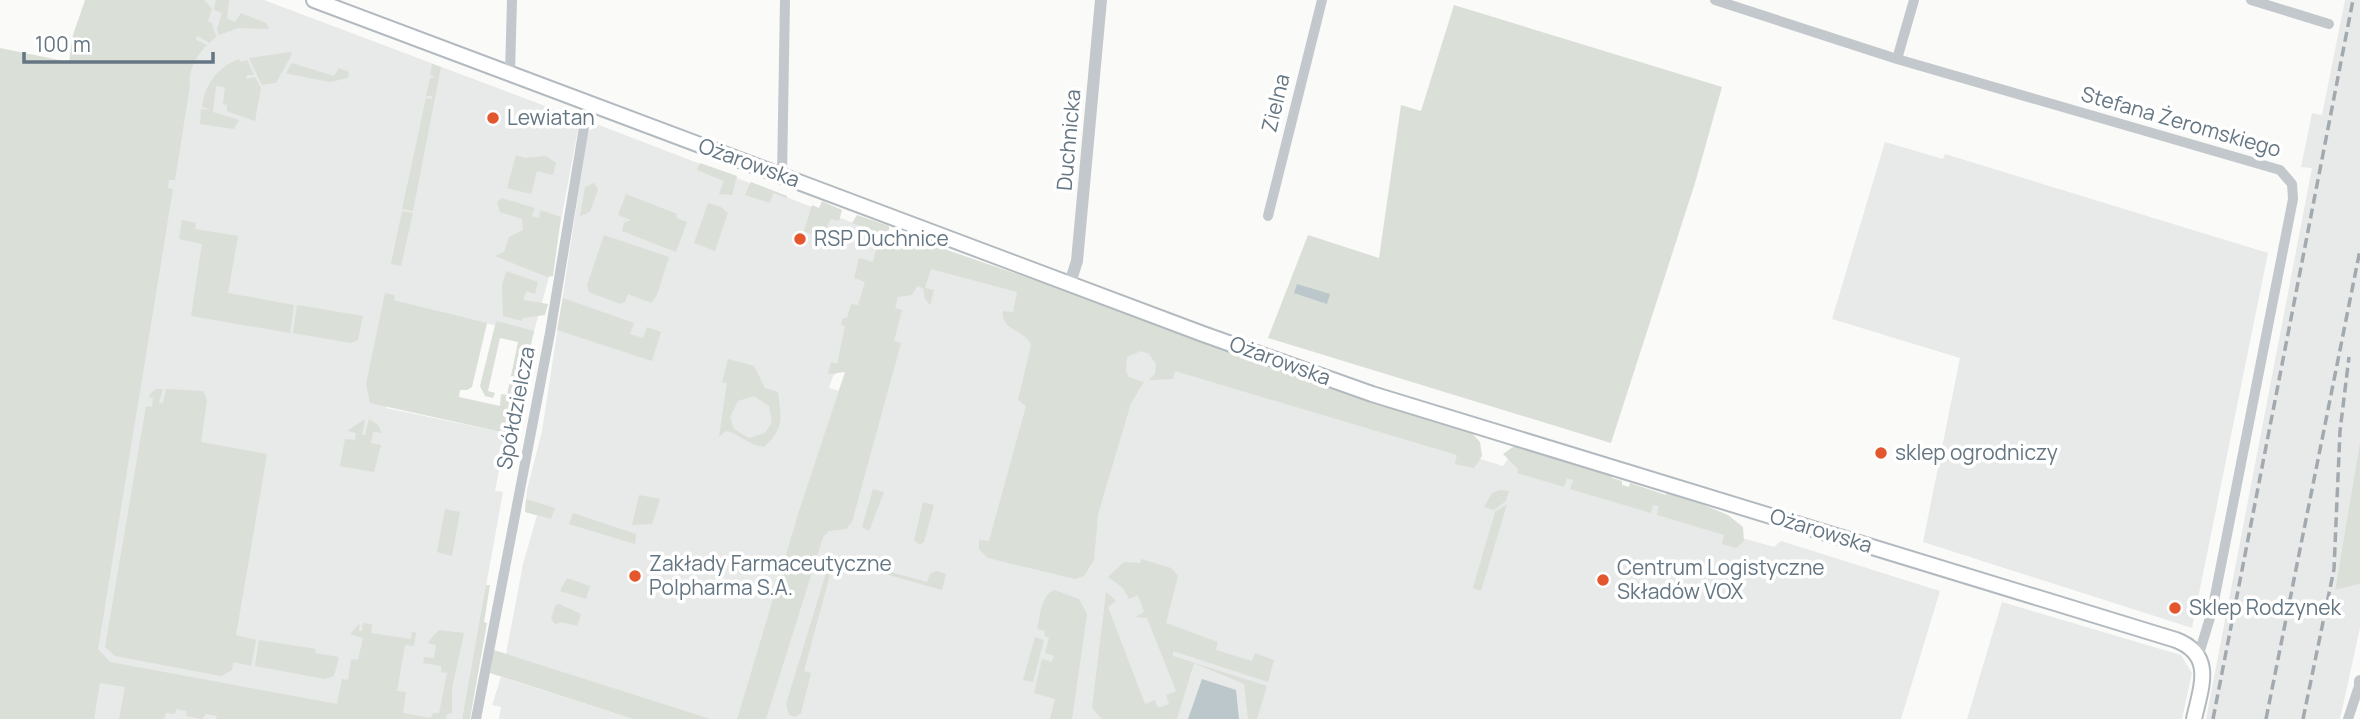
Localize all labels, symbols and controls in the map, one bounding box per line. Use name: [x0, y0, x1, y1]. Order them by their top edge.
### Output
scale bar: [24, 21, 214, 65]
text: 100 m: [35, 30, 91, 58]
street label: Zielna: [1254, 71, 1296, 135]
street label: Stefana Żeromskiego: [2078, 79, 2284, 163]
street label: Duchnicka: [1050, 88, 1086, 192]
place label: Lewiatan: [507, 103, 595, 131]
marker: Lewiatan: [485, 110, 501, 126]
street label: Ożarowska: [695, 131, 804, 193]
place label: RSP Duchnice: [814, 224, 949, 252]
marker: RSP Duchnice: [792, 231, 808, 247]
street label: Ożarowska: [1226, 329, 1335, 391]
street label: Spółdzielcza: [489, 344, 541, 472]
place label: sklep ogrodniczy: [1895, 438, 2058, 466]
marker: sklep ogrodniczy: [1873, 445, 1889, 461]
street label: Ożarowska: [1767, 501, 1876, 559]
place label: Zakłady Farmaceutyczne Polpharma S.A.: [649, 549, 892, 601]
place label: Centrum Logistyczne Składów VOX: [1617, 553, 1825, 605]
marker: Zakłady Farmaceutyczne Polpharma S.A.: [627, 568, 643, 584]
marker: Centrum Logistyczne Składów VOX: [1595, 572, 1611, 588]
place label: Sklep Rodzynek: [2189, 593, 2341, 621]
marker: Sklep Rodzynek: [2167, 600, 2183, 616]

